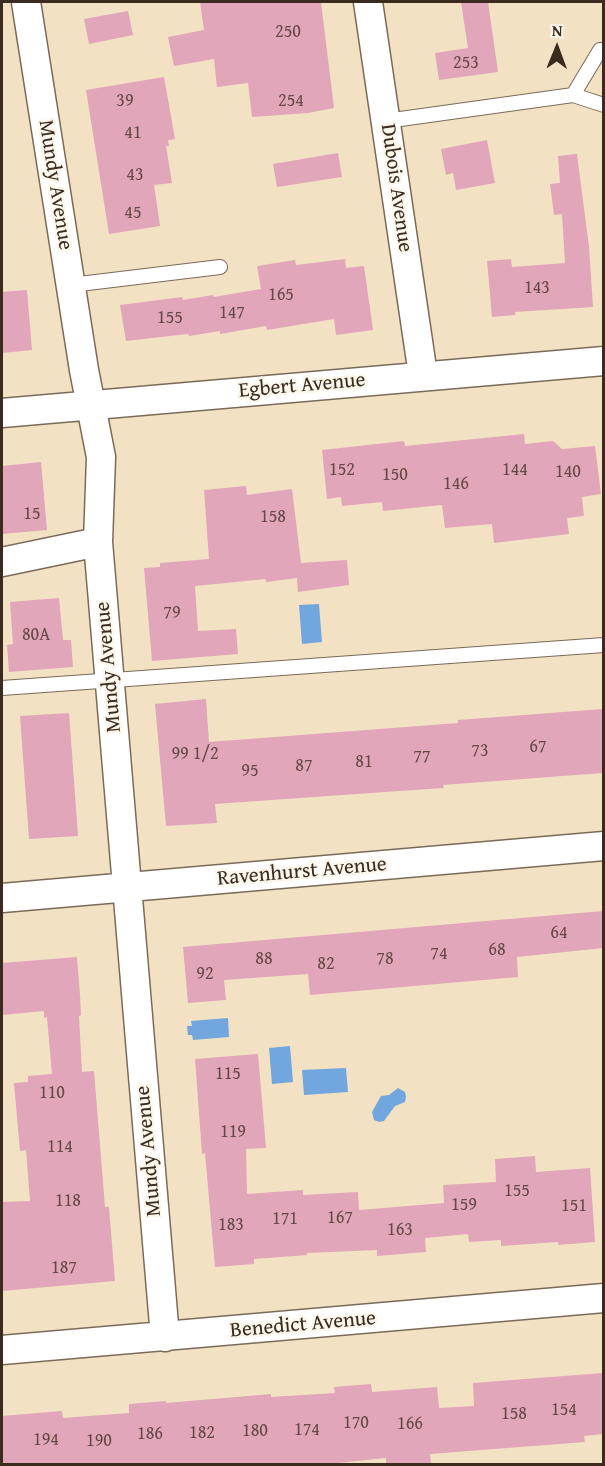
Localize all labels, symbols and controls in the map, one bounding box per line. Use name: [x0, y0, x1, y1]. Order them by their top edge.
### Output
north arrow: [527, 18, 587, 78]
text: N: [552, 18, 563, 42]
house number: 250: [275, 21, 301, 43]
house number: 253: [453, 52, 479, 74]
house number: 39: [116, 90, 134, 112]
house number: 254: [278, 90, 304, 112]
street label: Mundy Avenue: [32, 118, 78, 252]
house number: 41: [124, 122, 142, 144]
street label: Dubois Avenue: [375, 122, 417, 254]
house number: 43: [126, 164, 144, 186]
house number: 45: [124, 202, 142, 224]
house number: 143: [524, 277, 550, 299]
house number: 165: [268, 284, 294, 306]
house number: 147: [219, 302, 245, 324]
house number: 155: [157, 307, 183, 329]
street label: Egbert Avenue: [238, 368, 366, 404]
house number: 152: [329, 459, 355, 481]
house number: 144: [502, 459, 528, 481]
house number: 140: [555, 461, 581, 483]
house number: 150: [382, 464, 408, 486]
house number: 146: [443, 473, 469, 495]
house number: 15: [23, 503, 41, 525]
house number: 158: [260, 506, 286, 528]
street label: Mundy Avenue: [91, 601, 127, 733]
house number: 79: [163, 602, 181, 624]
house number: 80A: [22, 624, 50, 646]
house number: 67: [529, 736, 547, 758]
house number: 73: [471, 740, 489, 762]
house number: 99 1/2: [171, 743, 219, 765]
house number: 77: [413, 746, 431, 768]
house number: 81: [355, 751, 373, 773]
house number: 87: [295, 755, 313, 777]
house number: 95: [241, 760, 259, 782]
street label: Ravenhurst Avenue: [216, 852, 388, 892]
house number: 64: [550, 922, 568, 944]
house number: 68: [488, 939, 506, 961]
house number: 74: [430, 943, 448, 965]
house number: 88: [255, 948, 273, 970]
house number: 78: [376, 948, 394, 970]
house number: 82: [317, 953, 335, 975]
house number: 92: [196, 963, 214, 985]
house number: 115: [215, 1063, 241, 1085]
house number: 110: [39, 1082, 65, 1104]
street label: Mundy Avenue: [131, 1085, 167, 1217]
house number: 119: [220, 1121, 246, 1143]
house number: 114: [47, 1136, 73, 1158]
house number: 155: [504, 1180, 530, 1202]
house number: 118: [55, 1190, 81, 1212]
house number: 159: [451, 1194, 477, 1216]
house number: 151: [561, 1195, 587, 1217]
house number: 167: [327, 1207, 353, 1229]
house number: 171: [272, 1208, 298, 1230]
house number: 183: [218, 1214, 244, 1236]
house number: 163: [387, 1219, 413, 1241]
house number: 187: [51, 1257, 77, 1279]
street label: Benedict Avenue: [229, 1306, 377, 1344]
house number: 154: [551, 1399, 577, 1421]
house number: 158: [501, 1403, 527, 1425]
house number: 170: [343, 1412, 369, 1434]
house number: 166: [397, 1413, 423, 1435]
house number: 174: [294, 1419, 320, 1441]
house number: 180: [242, 1420, 268, 1442]
house number: 182: [189, 1422, 215, 1444]
house number: 186: [137, 1423, 163, 1445]
house number: 194: [33, 1429, 59, 1451]
house number: 190: [86, 1430, 112, 1452]

